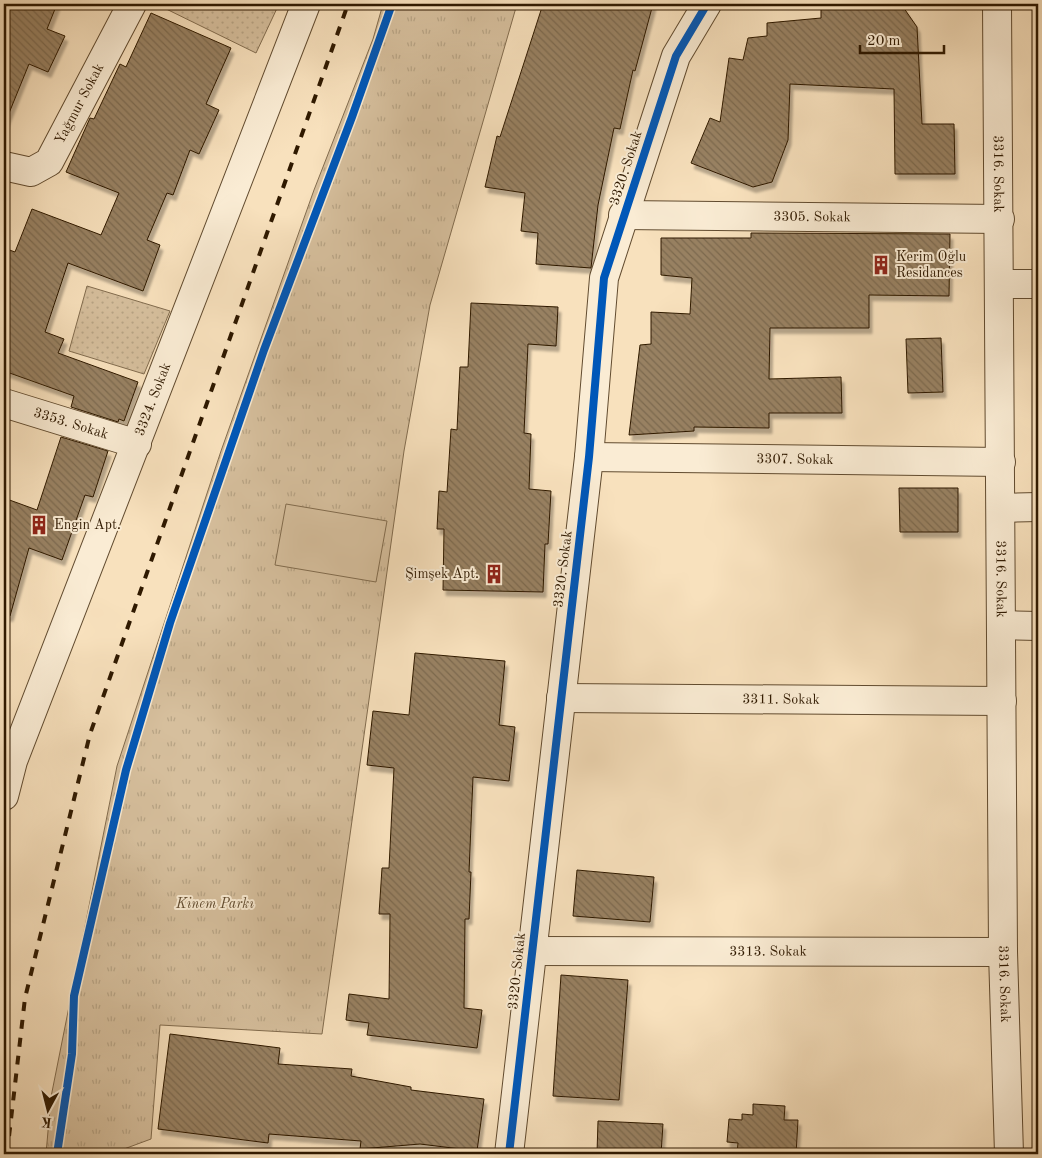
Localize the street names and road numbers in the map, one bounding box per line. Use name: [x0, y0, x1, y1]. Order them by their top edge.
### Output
street label: Yağmur Sokak: [53, 61, 107, 147]
street label: 3320. Sokak: [607, 129, 645, 207]
street label: 3316. Sokak: [991, 135, 1005, 213]
street label: 3305. Sokak: [773, 210, 851, 224]
street label: 3324. Sokak: [132, 361, 174, 438]
street label: 3353. Sokak: [32, 406, 110, 442]
street label: 3307. Sokak: [756, 452, 834, 467]
street label: 3320. Sokak: [551, 530, 575, 608]
street label: 3316. Sokak: [993, 540, 1008, 618]
street label: 3311. Sokak: [742, 692, 820, 707]
street label: 3320. Sokak: [506, 932, 528, 1010]
street label: 3313. Sokak: [729, 944, 807, 959]
street label: 3316. Sokak: [996, 945, 1012, 1023]

